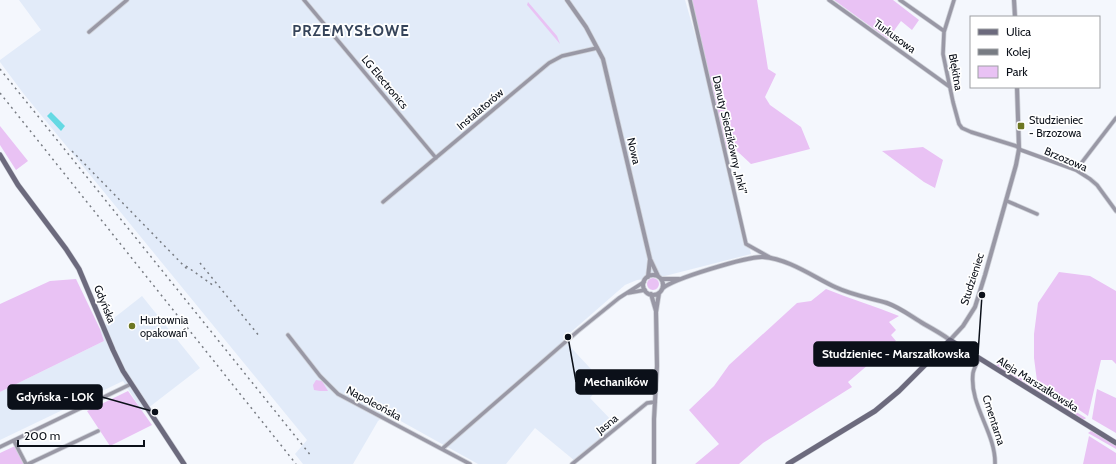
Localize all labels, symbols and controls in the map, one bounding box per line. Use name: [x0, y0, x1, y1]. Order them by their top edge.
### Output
street label: Turkusowa: [871, 16, 919, 56]
legend: [970, 16, 1100, 88]
district label: PRZEMYSŁOWE: [292, 22, 410, 40]
text: Ulica: [1006, 24, 1031, 39]
text: Kolej: [1006, 44, 1030, 59]
street label: LG Electronics: [359, 52, 412, 112]
street label: Błękitna: [946, 52, 966, 92]
text: Park: [1006, 64, 1028, 79]
street label: Danuty Siedzikówny „Inki”: [710, 74, 751, 196]
street label: Instalatorów: [454, 85, 506, 133]
place label: Studzieniec - Brzozowa: [1029, 113, 1083, 140]
marker: Studzieniec - Brzozowa: [1016, 121, 1026, 131]
street label: Nowa: [624, 136, 644, 166]
street label: Brzozowa: [1042, 144, 1090, 175]
street label: Studzieniec: [957, 251, 987, 307]
street label: Gdyńska: [91, 283, 119, 326]
place label: Hurtownia opakowań: [140, 313, 189, 340]
marker: Hurtownia opakowań: [127, 321, 137, 331]
callout: Studzieniec - Marszałkowska: [814, 342, 978, 366]
text: Studzieniec - Marszałkowska: [822, 346, 970, 361]
street label: Aleja Marszałkowska: [995, 353, 1082, 415]
callout: Mechaników: [576, 370, 657, 394]
text: Mechaników: [584, 374, 649, 389]
street label: Napoleońska: [344, 383, 404, 424]
callout: Gdyńska - LOK: [8, 385, 102, 409]
text: Gdyńska - LOK: [16, 389, 94, 404]
street label: Cmentarna: [979, 393, 1009, 448]
street label: Jasna: [593, 411, 621, 438]
scale bar: [18, 422, 144, 448]
text: 200 m: [24, 428, 60, 443]

